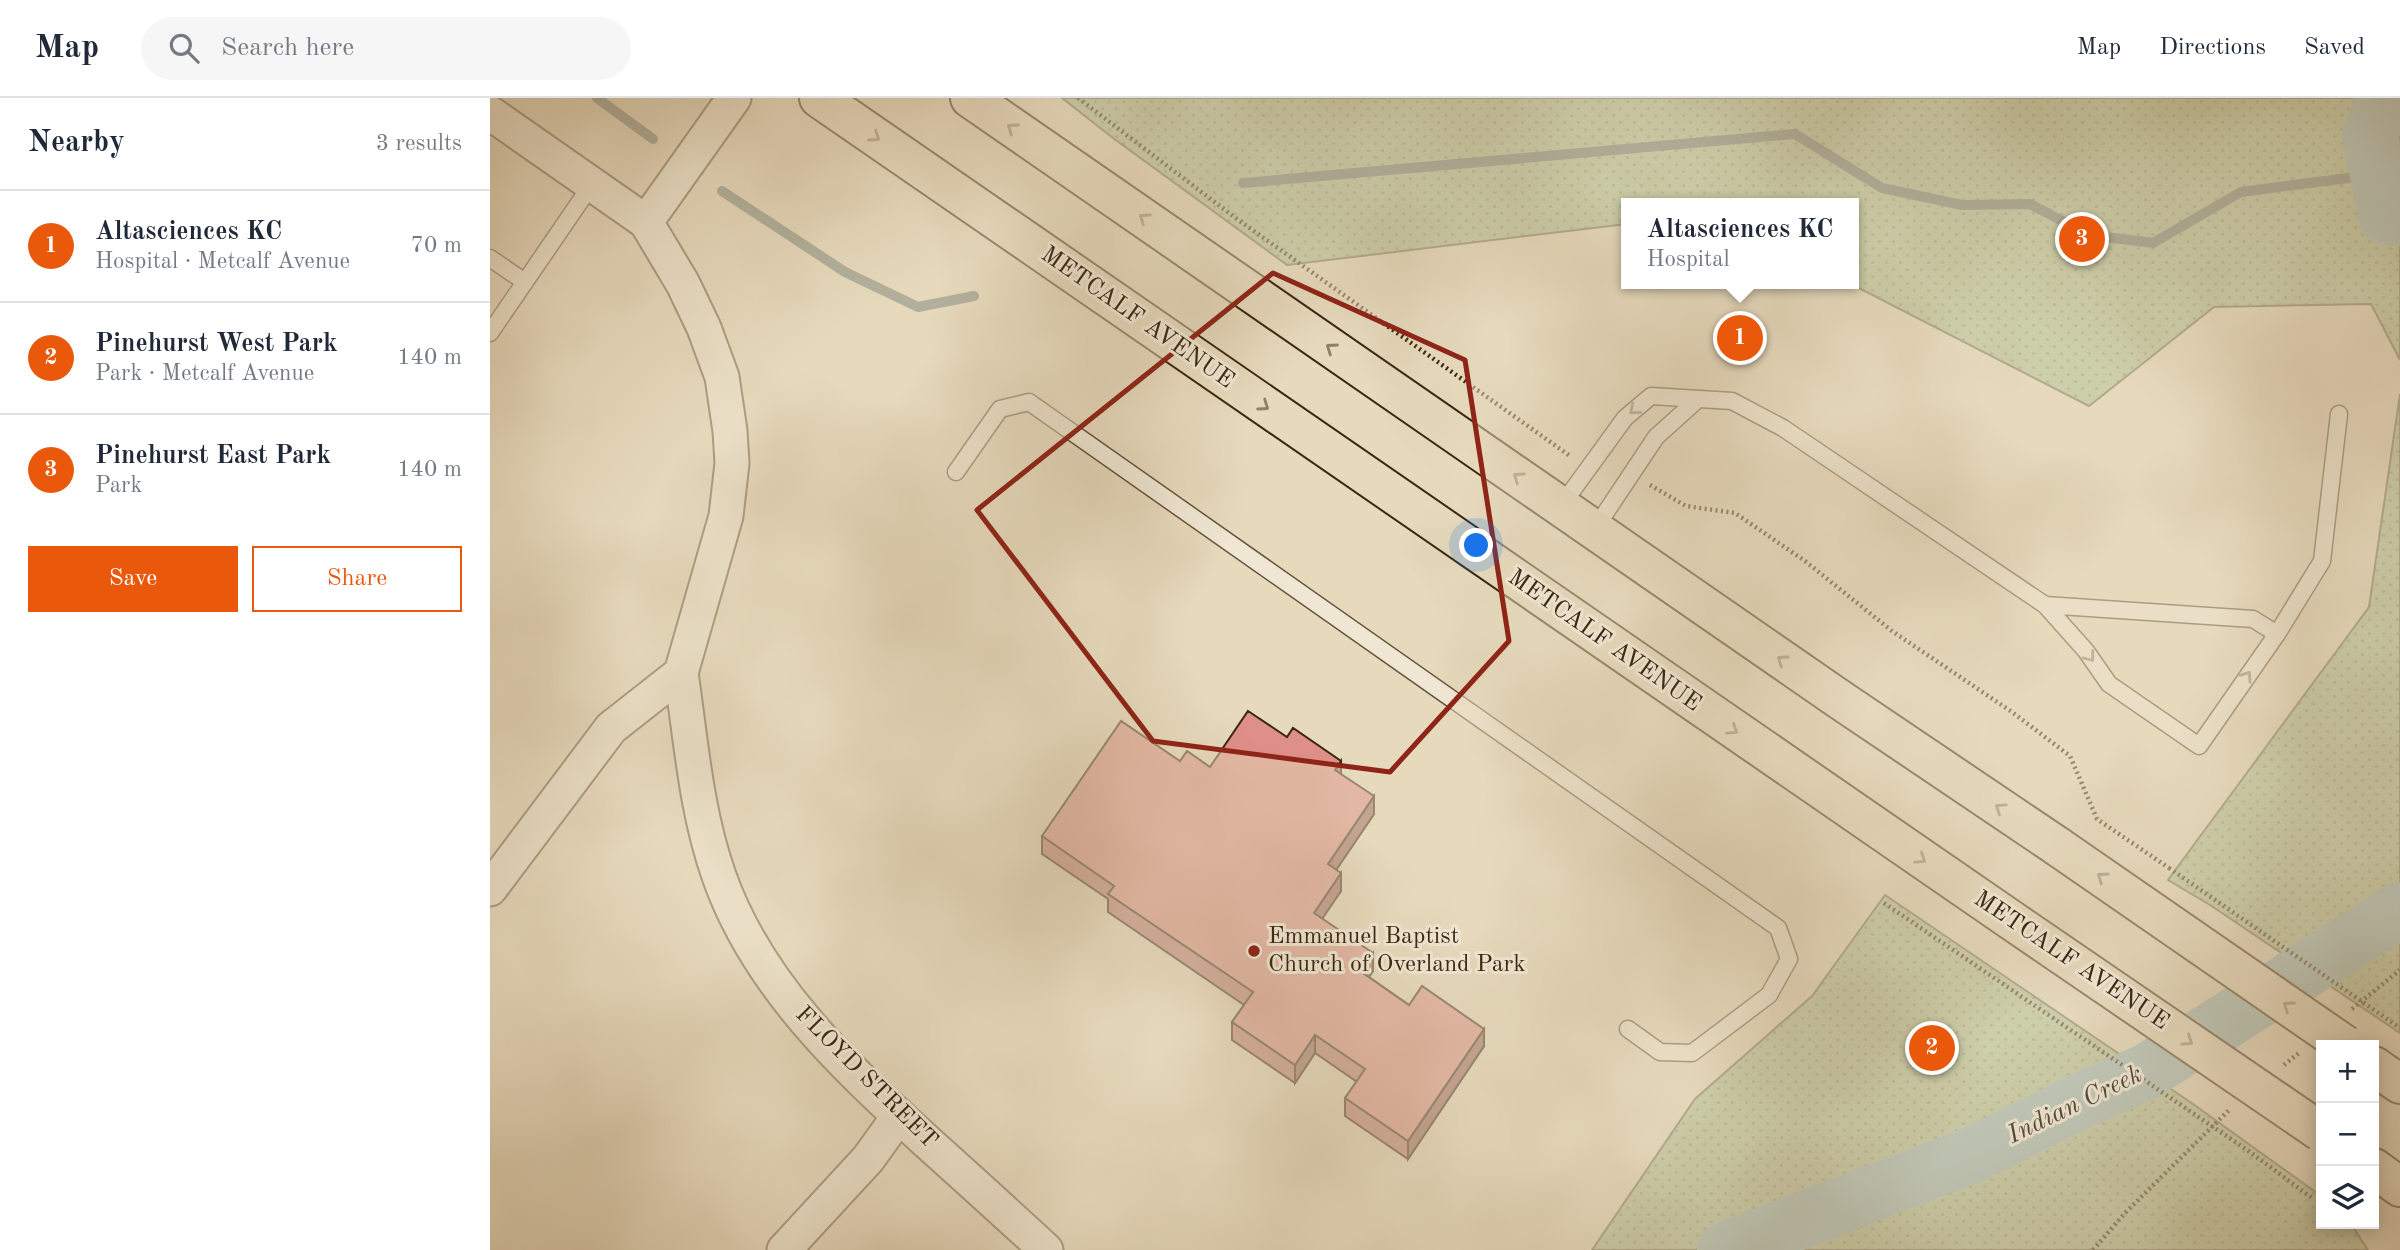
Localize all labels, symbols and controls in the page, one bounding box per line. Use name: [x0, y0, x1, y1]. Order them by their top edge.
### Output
search box: [141, 17, 631, 80]
icon: search: [165, 29, 203, 67]
text: Map: [35, 32, 99, 65]
text: Search here: [221, 35, 354, 61]
text: Map: [2077, 36, 2121, 60]
text: Directions: [2159, 36, 2266, 60]
text: Saved: [2304, 36, 2365, 60]
one-way arrow: [1007, 123, 1020, 136]
text: Nearby: [28, 128, 125, 158]
one-way arrow: [868, 129, 881, 142]
text: 3 results: [376, 132, 462, 155]
popup: [1621, 198, 1859, 289]
one-way arrow: [1138, 213, 1151, 226]
pin: 3: [2059, 213, 2105, 265]
text: Altasciences KC: [1646, 217, 1834, 243]
text: Altasciences KC: [95, 219, 282, 245]
text: 1: [44, 234, 58, 257]
text: 70 m: [411, 234, 462, 257]
street label: METCALF AVENUE: [1036, 242, 1238, 394]
text: Hospital: [1646, 248, 1730, 271]
text: Hospital · Metcalf Avenue: [95, 250, 350, 273]
pin: 1: [1717, 312, 1763, 364]
text: Pinehurst West Park: [95, 331, 338, 357]
one-way arrow: [1326, 343, 1339, 356]
text: 2: [44, 346, 58, 369]
text: 140 m: [397, 346, 462, 369]
text: Park · Metcalf Avenue: [95, 362, 314, 385]
one-way arrow: [1256, 398, 1269, 410]
one-way arrow: [1629, 402, 1641, 415]
text: Pinehurst East Park: [95, 443, 331, 469]
text: 3: [44, 458, 58, 481]
text: 140 m: [397, 458, 462, 481]
one-way arrow: [1513, 473, 1526, 485]
text: Park: [95, 474, 142, 497]
your location: [1459, 528, 1493, 562]
button: Save: [28, 546, 238, 612]
button: Share: [252, 546, 462, 612]
street label: METCALF AVENUE: [1503, 565, 1705, 717]
one-way arrow: [2082, 649, 2094, 662]
one-way arrow: [1777, 656, 1790, 668]
one-way arrow: [2239, 671, 2251, 684]
one-way arrow: [1725, 722, 1738, 734]
one-way arrow: [1995, 803, 2008, 816]
one-way arrow: [1913, 850, 1926, 863]
one-way arrow: [2096, 872, 2109, 885]
street label: METCALF AVENUE: [1969, 887, 2173, 1035]
place label: Emmanuel Baptist Church of Overland Park: [1268, 925, 1526, 977]
marker: Emmanuel Baptist Church of Overland Park: [1246, 943, 1262, 959]
street label: FLOYD STREET: [790, 1002, 942, 1154]
one-way arrow: [2283, 1002, 2296, 1014]
pin: 2: [1909, 1022, 1955, 1074]
one-way arrow: [2181, 1033, 2194, 1046]
map controls: [2316, 1040, 2379, 1229]
button: +: [2316, 1040, 2379, 1103]
water label: Indian Creek: [2003, 1061, 2147, 1149]
button: −: [2316, 1103, 2379, 1166]
button: layers: [2316, 1166, 2379, 1229]

